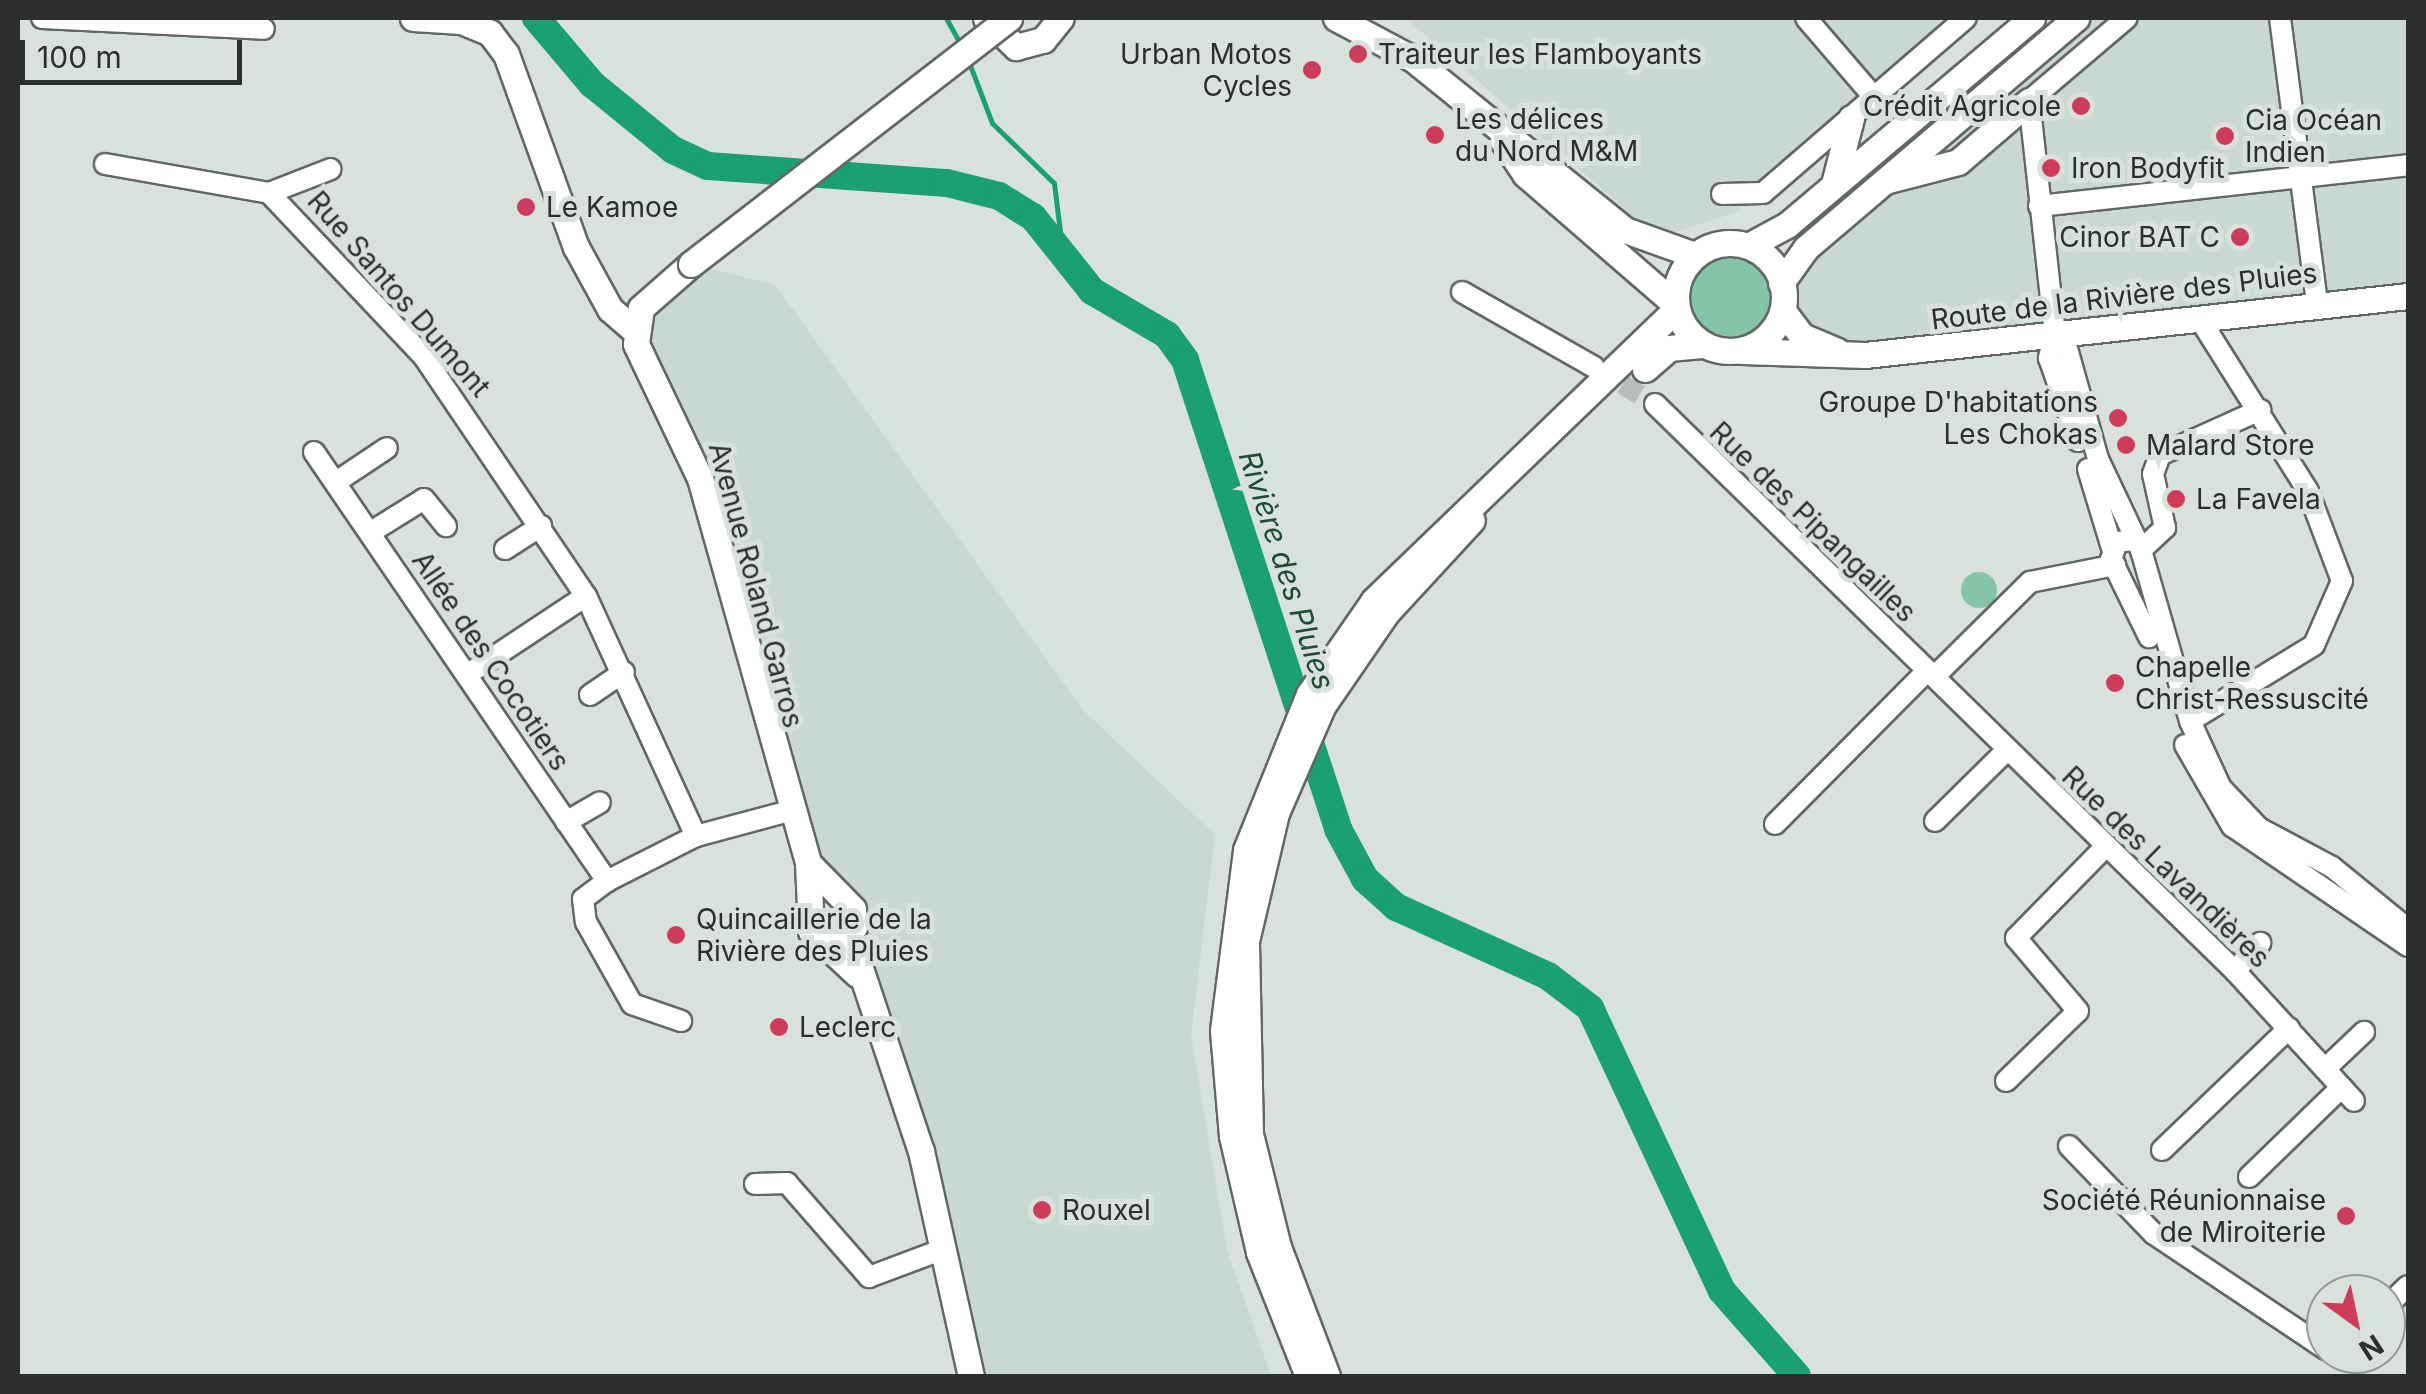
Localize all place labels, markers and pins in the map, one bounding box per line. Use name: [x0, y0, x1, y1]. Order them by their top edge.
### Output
place label: Urban Motos Cycles: [1120, 37, 1292, 103]
place label: Traiteur les Flamboyants: [1378, 37, 1702, 71]
marker: Traiteur les Flamboyants: [1347, 43, 1369, 65]
marker: Urban Motos Cycles: [1301, 59, 1323, 81]
place label: Crédit Agricole: [1863, 89, 2061, 123]
marker: Crédit Agricole: [2070, 95, 2092, 117]
place label: Les délices du Nord M&M: [1455, 102, 1638, 168]
place label: Cia Océan Indien: [2245, 103, 2382, 169]
marker: Les délices du Nord M&M: [1424, 124, 1446, 146]
marker: Cia Océan Indien: [2214, 125, 2236, 147]
place label: Iron Bodyfit: [2071, 151, 2225, 185]
marker: Iron Bodyfit: [2040, 157, 2062, 179]
place label: Le Kamoe: [546, 190, 678, 224]
marker: Le Kamoe: [515, 196, 537, 218]
place label: Cinor BAT C: [2059, 220, 2220, 254]
marker: Cinor BAT C: [2229, 226, 2251, 248]
place label: Groupe D'habitations Les Chokas: [1818, 385, 2098, 451]
marker: Groupe D'habitations Les Chokas: [2107, 407, 2129, 429]
place label: Malard Store: [2146, 428, 2315, 462]
marker: Malard Store: [2115, 434, 2137, 456]
place label: La Favela: [2196, 482, 2321, 516]
marker: La Favela: [2165, 488, 2187, 510]
place label: Chapelle Christ-Ressuscité: [2135, 650, 2369, 716]
marker: Chapelle Christ-Ressuscité: [2104, 672, 2126, 694]
place label: Quincaillerie de la Rivière des Pluies: [696, 902, 932, 968]
marker: Quincaillerie de la Rivière des Pluies: [665, 924, 687, 946]
place label: Leclerc: [799, 1010, 896, 1044]
marker: Leclerc: [768, 1016, 790, 1038]
place label: Société Réunionnaise de Miroiterie: [2042, 1183, 2326, 1249]
place label: Rouxel: [1062, 1193, 1151, 1227]
marker: Rouxel: [1031, 1199, 1053, 1221]
marker: Société Réunionnaise de Miroiterie: [2335, 1205, 2357, 1227]

